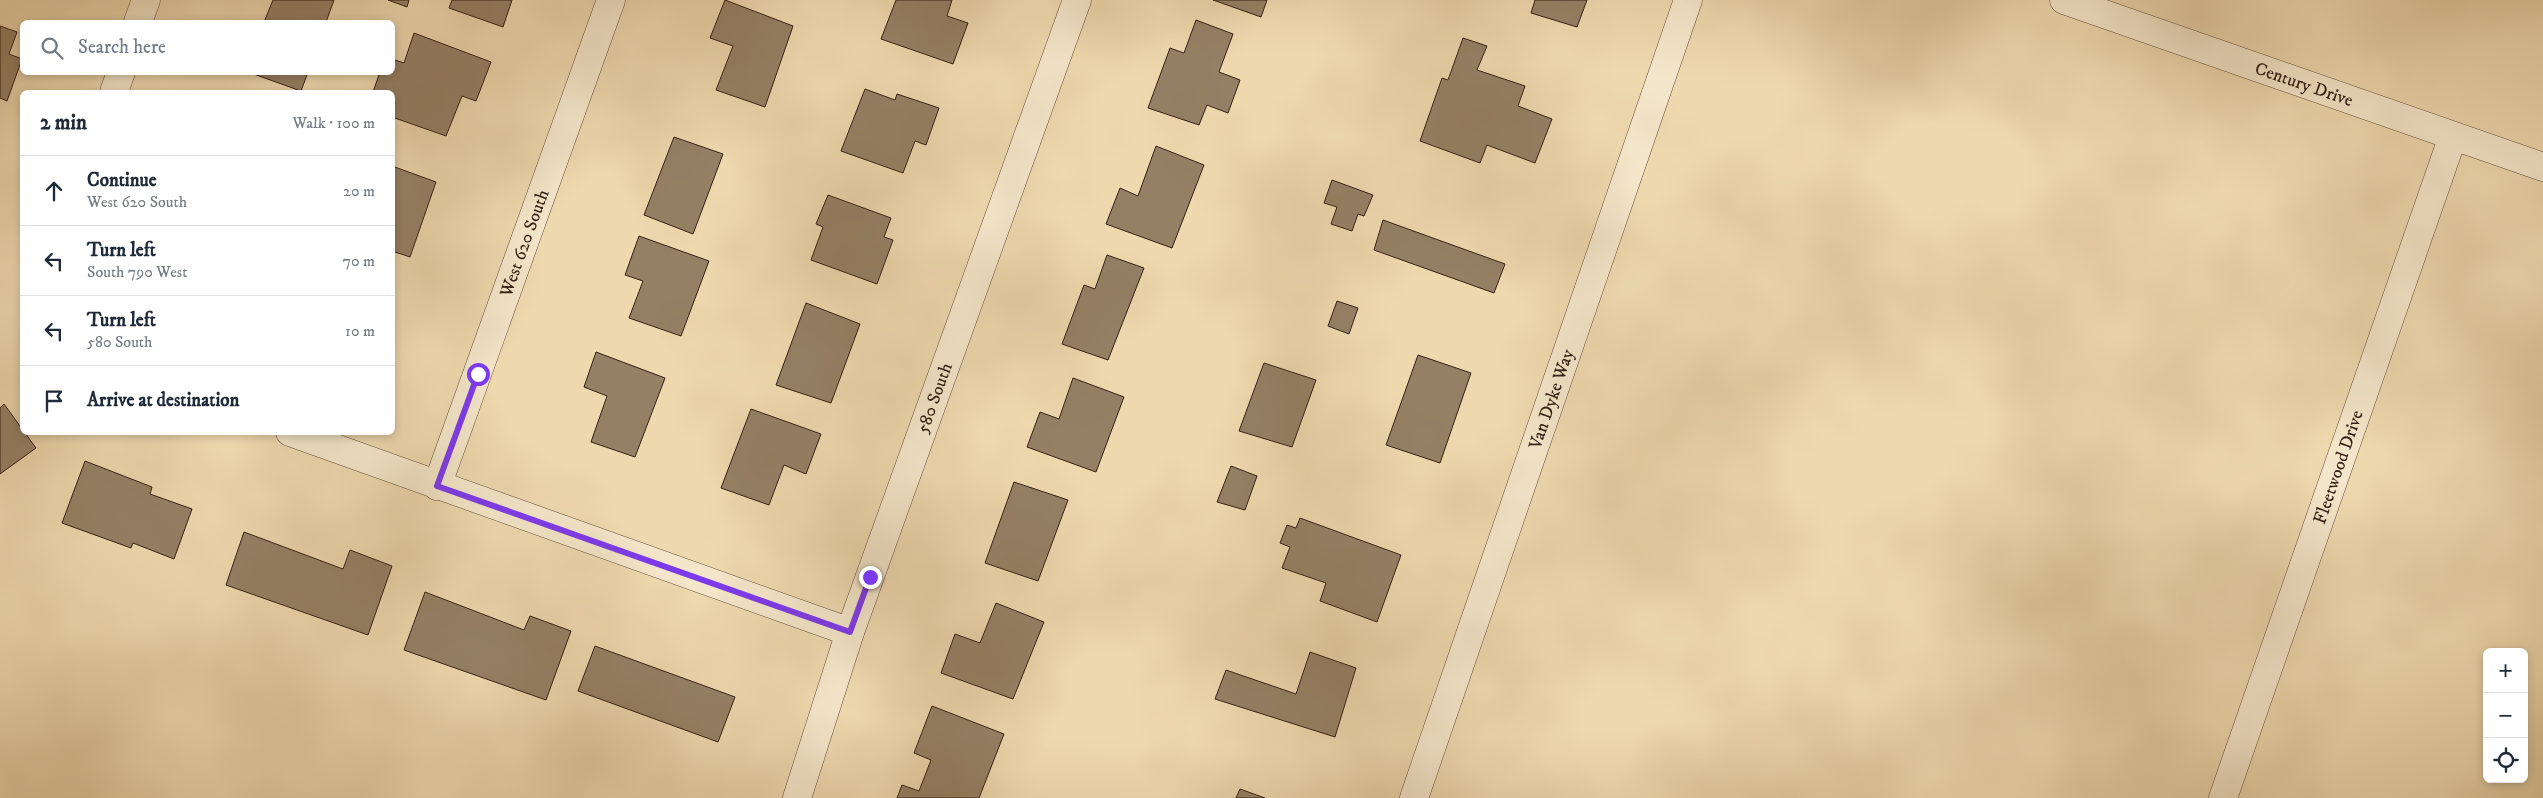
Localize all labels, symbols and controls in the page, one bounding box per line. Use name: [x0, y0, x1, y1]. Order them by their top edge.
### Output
search box: [20, 20, 395, 75]
icon: search: [38, 34, 66, 62]
text: Search here: [78, 36, 166, 59]
street label: Century Drive: [2252, 58, 2356, 112]
text: 2 min: [40, 110, 87, 136]
text: Walk · 100 m: [293, 113, 375, 133]
text: Continue: [87, 169, 157, 192]
icon: ahead: [40, 177, 68, 205]
text: 20 m: [343, 181, 375, 201]
street label: West 620 South: [495, 186, 555, 301]
text: West 620 South: [87, 192, 187, 212]
text: Turn left: [87, 239, 156, 262]
icon: left: [40, 247, 68, 275]
text: 70 m: [343, 251, 375, 271]
text: South 790 West: [87, 262, 187, 282]
text: Turn left: [87, 309, 156, 332]
icon: left: [40, 317, 68, 345]
text: 10 m: [345, 321, 375, 341]
text: 580 South: [87, 332, 152, 352]
street label: Van Dyke Way: [1524, 346, 1580, 453]
street label: 580 South: [912, 360, 958, 437]
route start: [467, 363, 490, 386]
icon: arrive: [40, 387, 68, 415]
text: Arrive at destination: [87, 389, 239, 412]
street label: Fleetwood Drive: [2309, 408, 2369, 527]
route end: [859, 566, 882, 589]
map controls: [2483, 648, 2528, 783]
button: +: [2483, 648, 2528, 693]
button: −: [2483, 693, 2528, 738]
button: locate: [2483, 738, 2528, 783]

